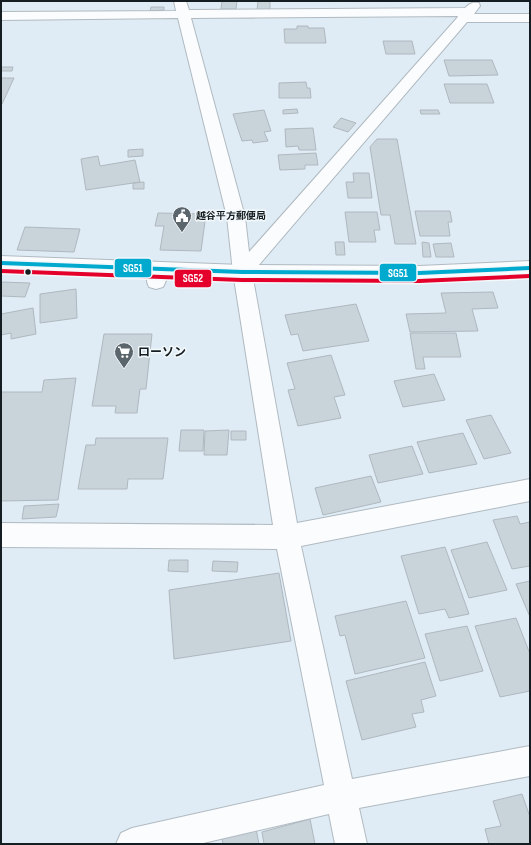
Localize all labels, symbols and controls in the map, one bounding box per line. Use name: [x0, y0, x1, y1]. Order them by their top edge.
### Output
public building icon: 越谷平方郵便局: [171, 205, 193, 233]
place label: 越谷平方郵便局: [196, 210, 266, 222]
line badge: SG51: [114, 258, 152, 278]
text: SG51: [123, 262, 144, 275]
line badge: SG51: [379, 263, 417, 282]
unlabelled marker: [23, 267, 33, 277]
text: SG51: [388, 267, 409, 280]
line badge: SG52: [174, 269, 212, 288]
text: SG52: [183, 272, 203, 285]
supermarket icon: ローソン: [113, 341, 135, 369]
place label: ローソン: [138, 345, 186, 360]

